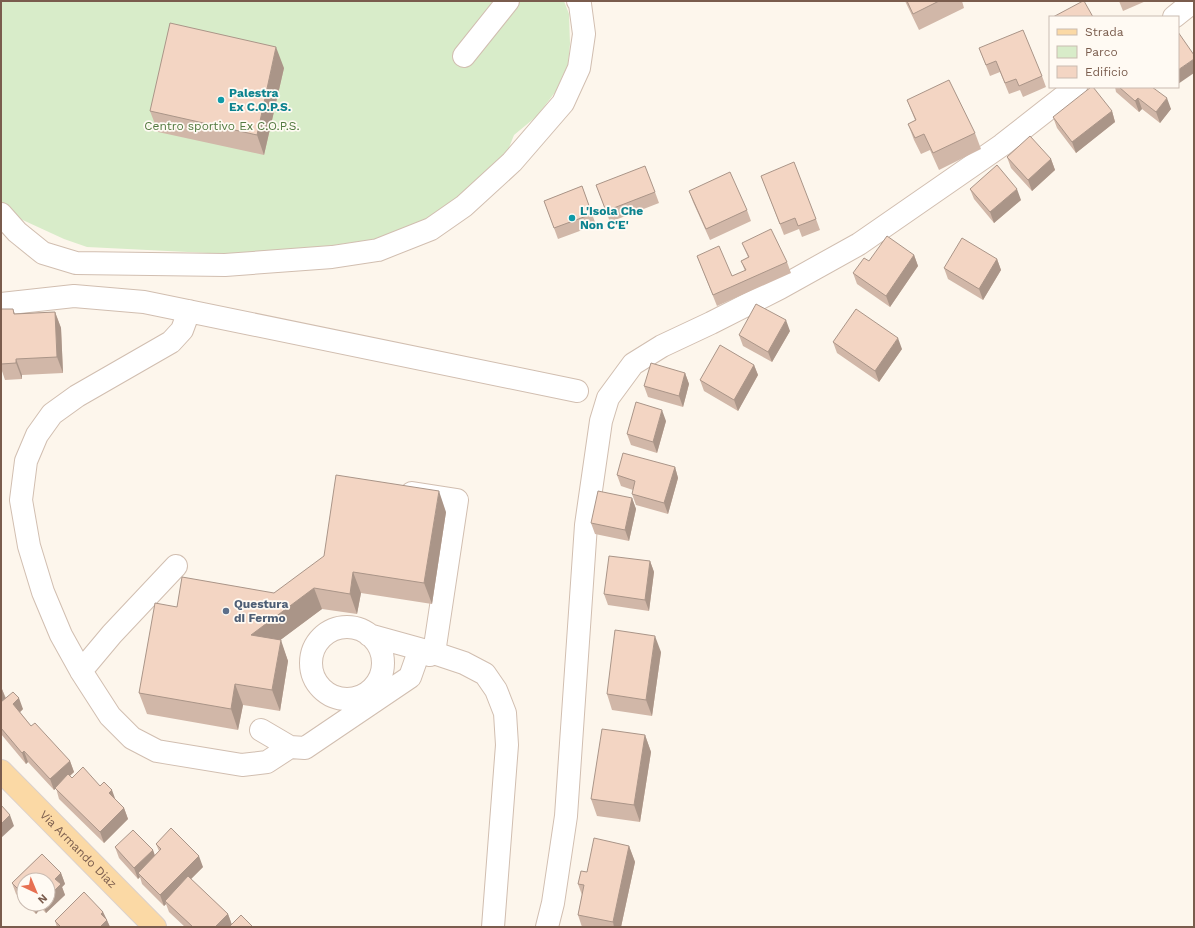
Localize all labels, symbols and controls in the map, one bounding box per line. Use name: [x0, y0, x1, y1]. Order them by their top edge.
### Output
legend: [1049, 16, 1179, 88]
text: Strada: [1085, 25, 1124, 39]
text: Parco: [1085, 45, 1118, 59]
text: Edificio: [1085, 65, 1128, 79]
place label: Palestra Ex C.O.P.S.: [229, 86, 291, 114]
marker: Palestra Ex C.O.P.S.: [216, 95, 226, 105]
park label: Centro sportivo Ex C.O.P.S.: [144, 119, 300, 133]
place label: L'Isola Che Non C'E': [580, 204, 643, 232]
marker: L'Isola Che Non C'E': [567, 213, 577, 223]
place label: Questura di Fermo: [234, 597, 288, 625]
marker: Questura di Fermo: [221, 606, 231, 616]
street label: Via Armando Diaz: [37, 808, 120, 891]
north arrow: [16, 872, 56, 912]
text: N: [35, 891, 50, 906]

